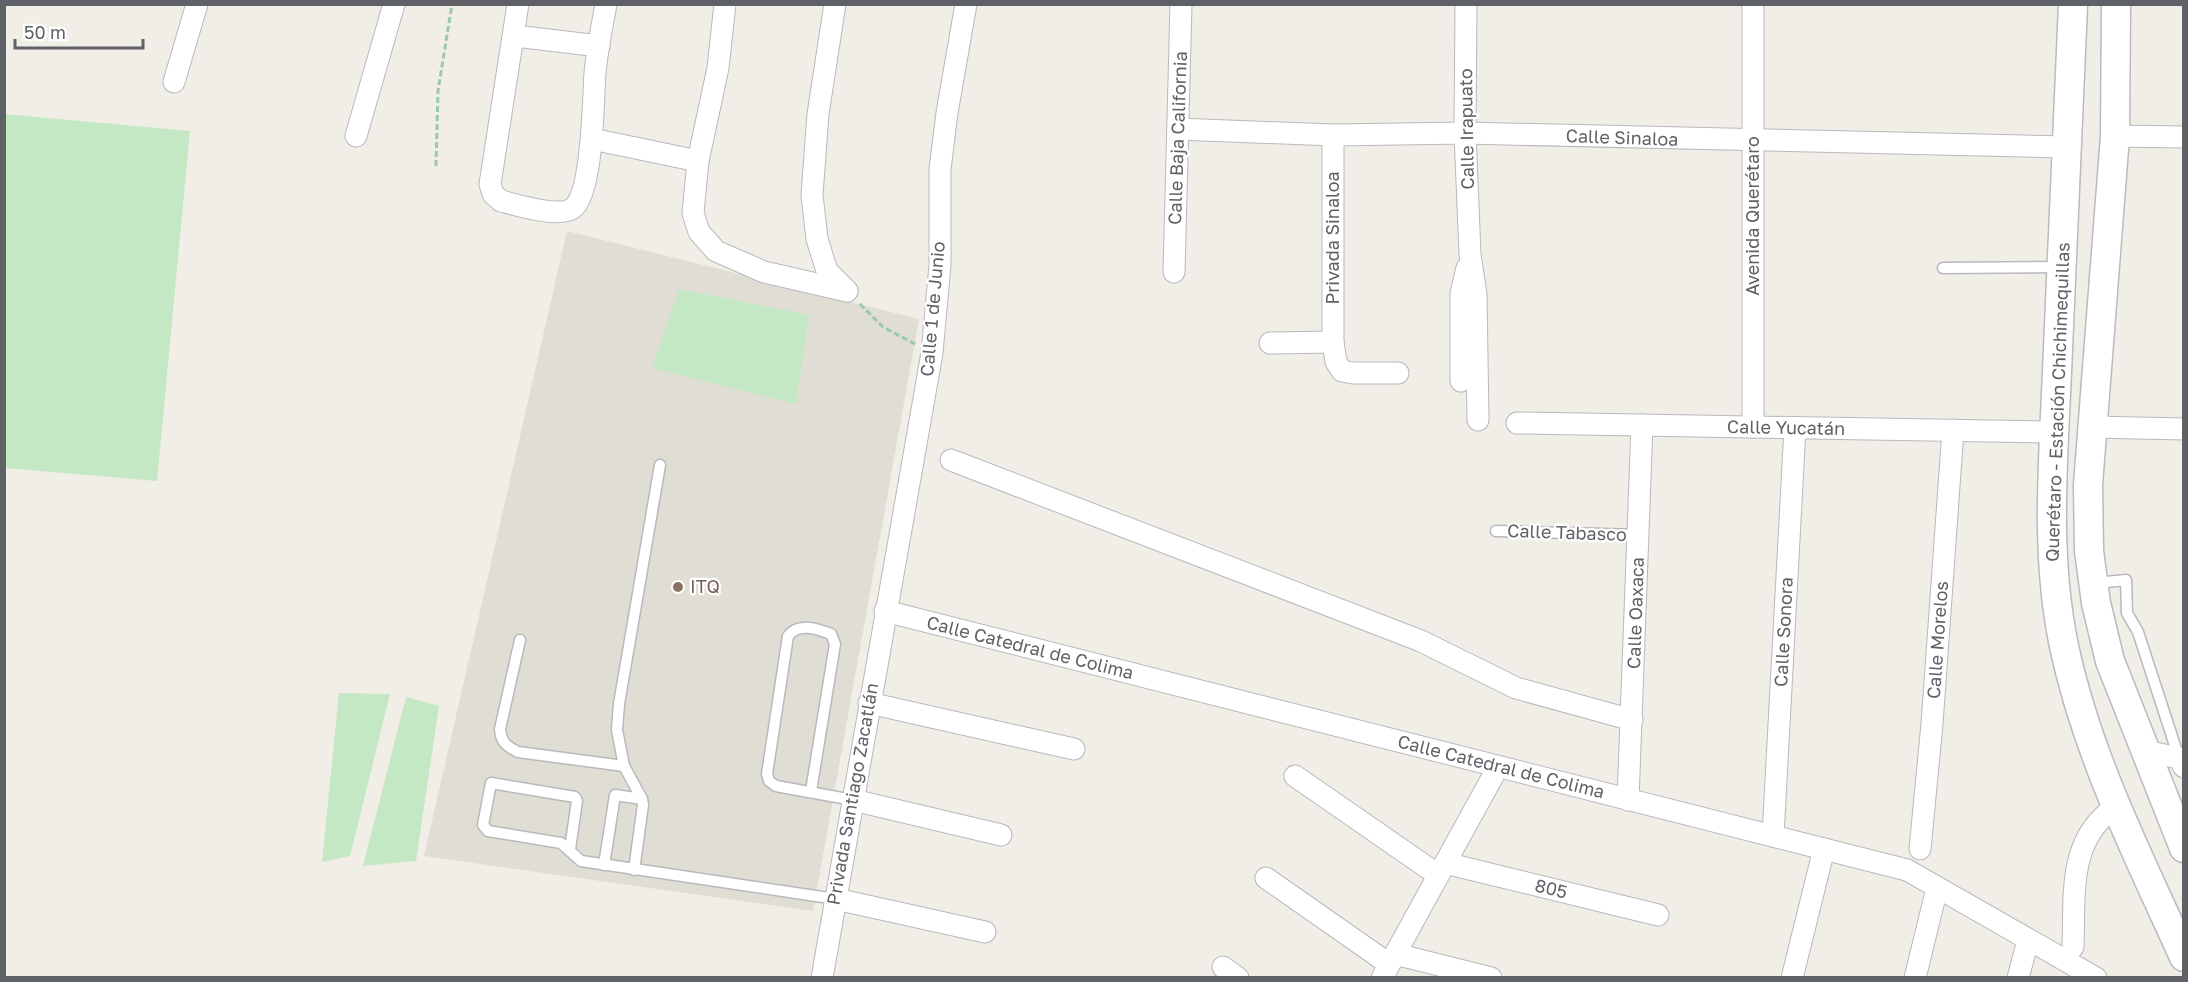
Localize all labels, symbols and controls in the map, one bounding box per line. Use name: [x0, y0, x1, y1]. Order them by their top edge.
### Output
scale bar: [15, 12, 142, 50]
text: 50 m: [24, 21, 66, 43]
street label: Calle Baja California: [1163, 51, 1191, 225]
street label: Calle Irapuato: [1454, 68, 1478, 190]
street label: Calle Sinaloa: [1565, 124, 1679, 150]
street label: Avenida Querétaro: [1741, 136, 1763, 296]
street label: Privada Sinaloa: [1321, 171, 1343, 305]
street label: Calle 1 de Junio: [915, 240, 949, 377]
street label: Querétaro - Estación Chichimequillas: [2040, 242, 2074, 562]
street label: Calle Yucatán: [1727, 415, 1845, 439]
street label: Calle Tabasco: [1507, 519, 1627, 545]
street label: Calle Oaxaca: [1622, 557, 1648, 669]
place label: ITQ: [690, 575, 720, 597]
street label: Calle Sonora: [1769, 577, 1797, 687]
marker: ITQ: [671, 580, 685, 594]
street label: Calle Morelos: [1922, 580, 1952, 700]
street label: Calle Catedral de Colima: [924, 611, 1136, 683]
street label: Privada Santiago Zacatlán: [822, 681, 882, 907]
street label: Calle Catedral de Colima: [1395, 730, 1607, 802]
street label: 805: [1533, 873, 1570, 903]

